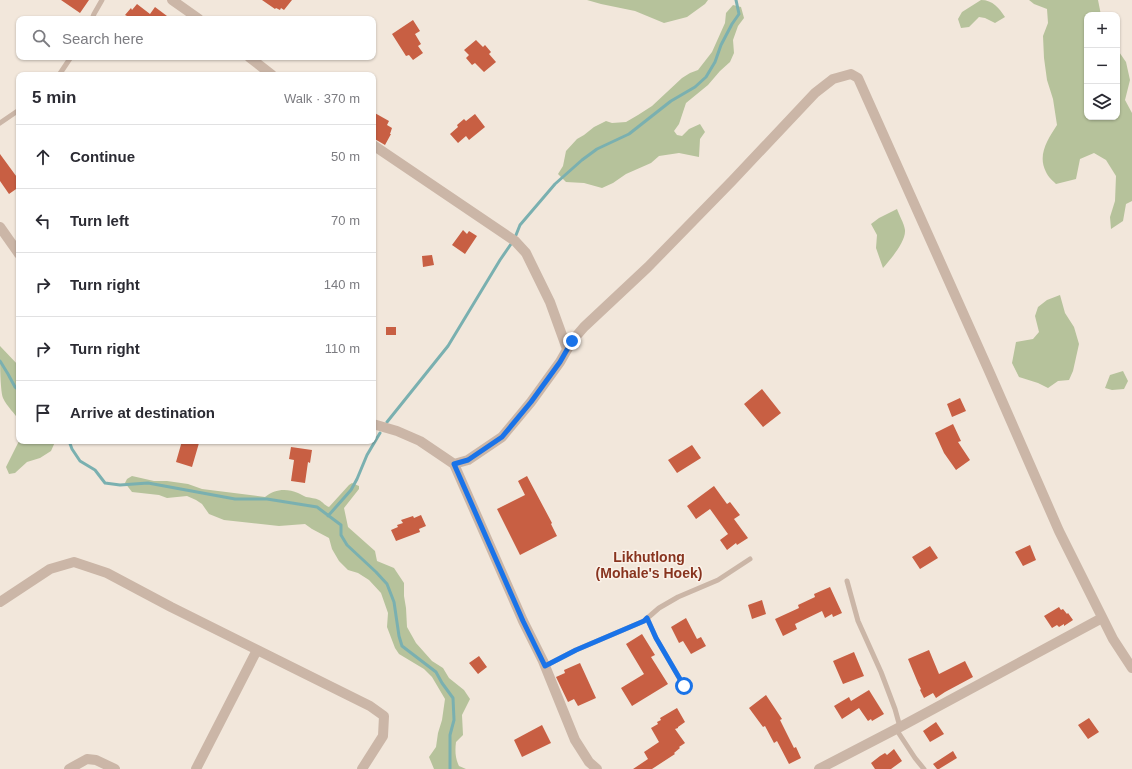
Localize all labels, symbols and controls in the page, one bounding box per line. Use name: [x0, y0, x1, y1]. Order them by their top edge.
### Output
map controls: [1084, 12, 1120, 120]
button: +: [1084, 12, 1120, 48]
search box: [16, 16, 376, 60]
icon: search: [30, 27, 52, 49]
text: Search here: [62, 30, 144, 47]
button: −: [1084, 48, 1120, 84]
button: layers: [1084, 84, 1120, 120]
text: 5 min: [32, 88, 76, 107]
text: Walk · 370 m: [284, 91, 360, 106]
icon: ahead: [32, 146, 54, 168]
text: Continue: [70, 148, 135, 165]
text: 50 m: [331, 149, 360, 164]
icon: left: [32, 210, 54, 232]
text: Turn left: [70, 212, 129, 229]
text: 70 m: [331, 213, 360, 228]
icon: right: [32, 274, 54, 296]
text: Turn right: [70, 276, 140, 293]
text: 140 m: [324, 277, 360, 292]
route end: [563, 332, 581, 350]
icon: right: [32, 338, 54, 360]
text: Turn right: [70, 340, 140, 357]
text: 110 m: [325, 341, 360, 356]
icon: arrive: [32, 402, 54, 424]
text: Arrive at destination: [70, 404, 215, 421]
district label: Likhutlong (Mohale's Hoek): [596, 549, 702, 581]
route start: [675, 677, 693, 695]

